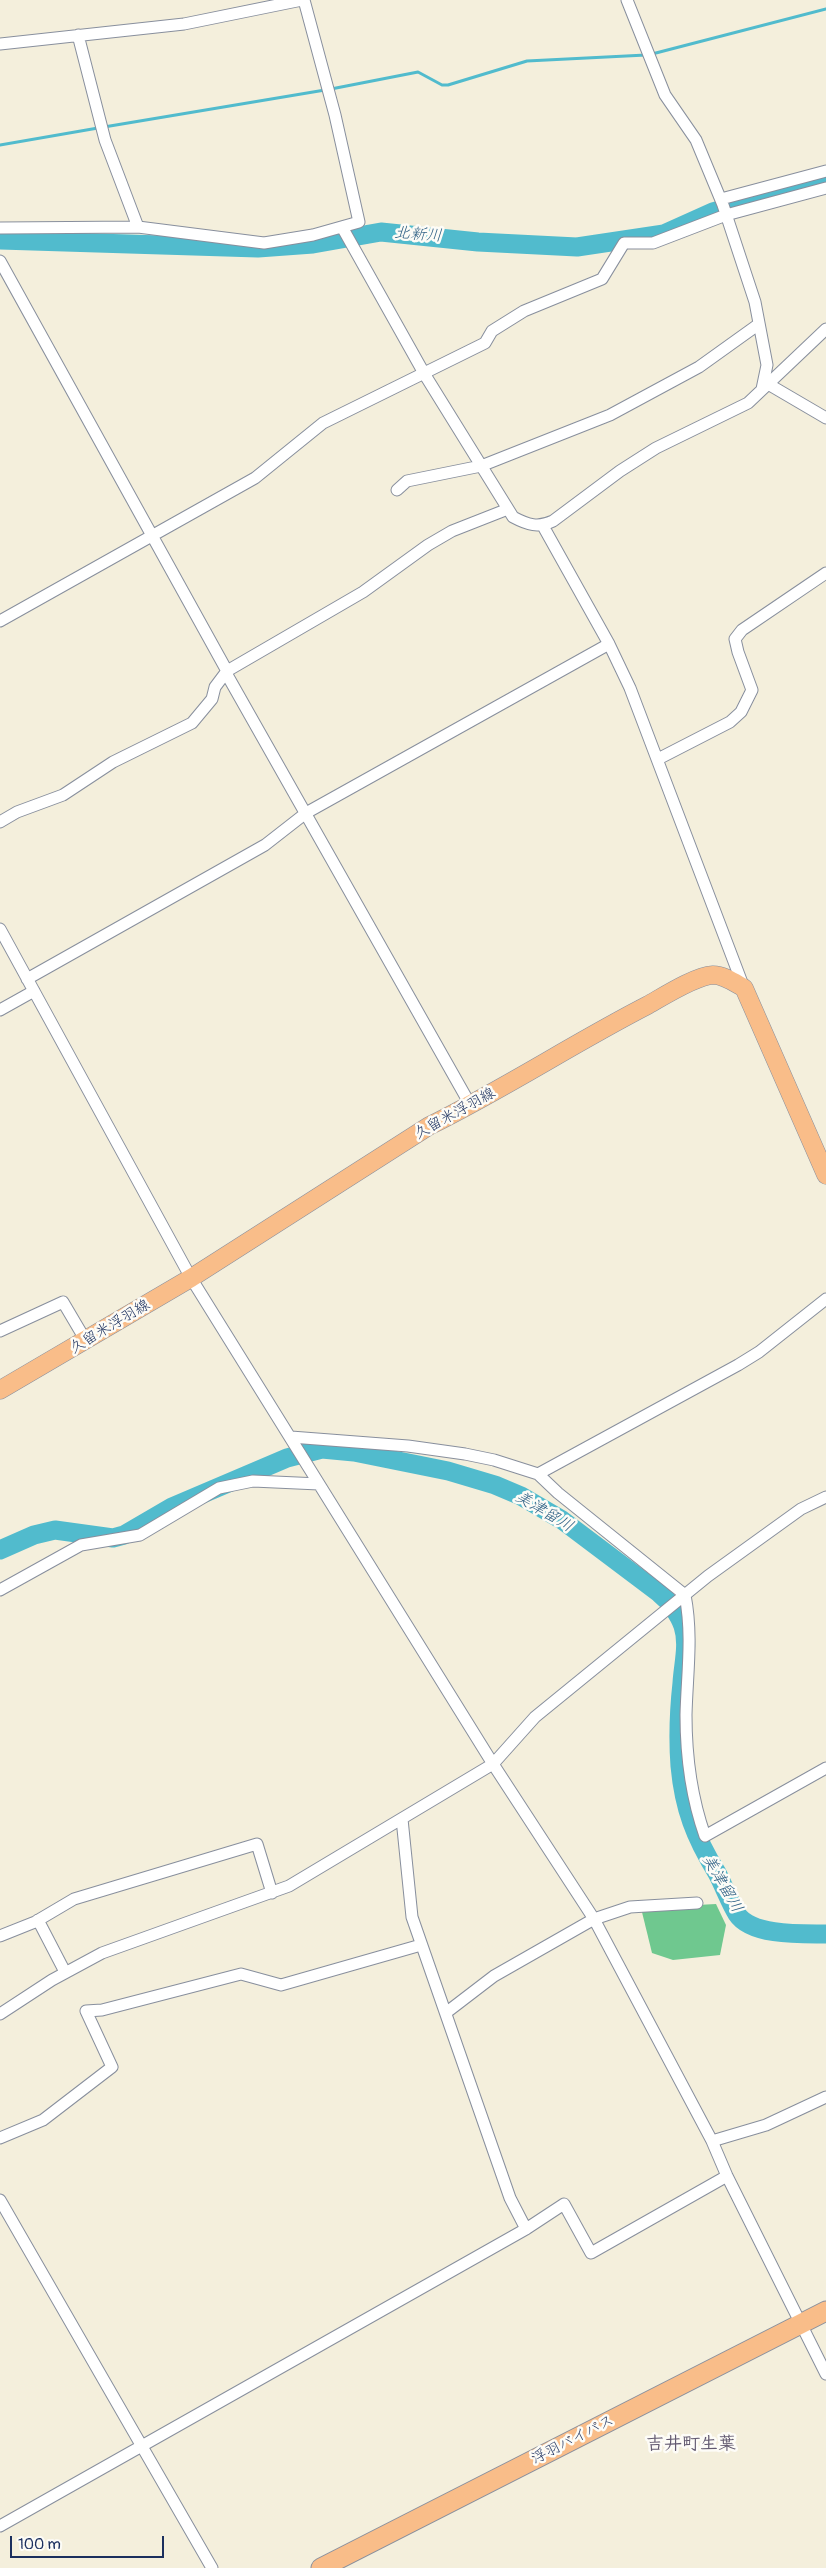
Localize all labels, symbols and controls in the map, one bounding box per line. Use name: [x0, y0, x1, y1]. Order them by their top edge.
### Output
water label: 北新川: [393, 224, 443, 246]
street label: 久留米浮羽線: [411, 1084, 499, 1144]
street label: 久留米浮羽線: [67, 1296, 153, 1358]
water label: 美津留川: [512, 1487, 576, 1537]
water label: 美津留川: [698, 1851, 746, 1917]
street label: 浮羽バイパス: [529, 2412, 617, 2468]
district label: 吉井町生葉: [646, 2433, 736, 2455]
scale bar: [12, 2526, 166, 2558]
text: 100 m: [18, 2535, 61, 2554]

